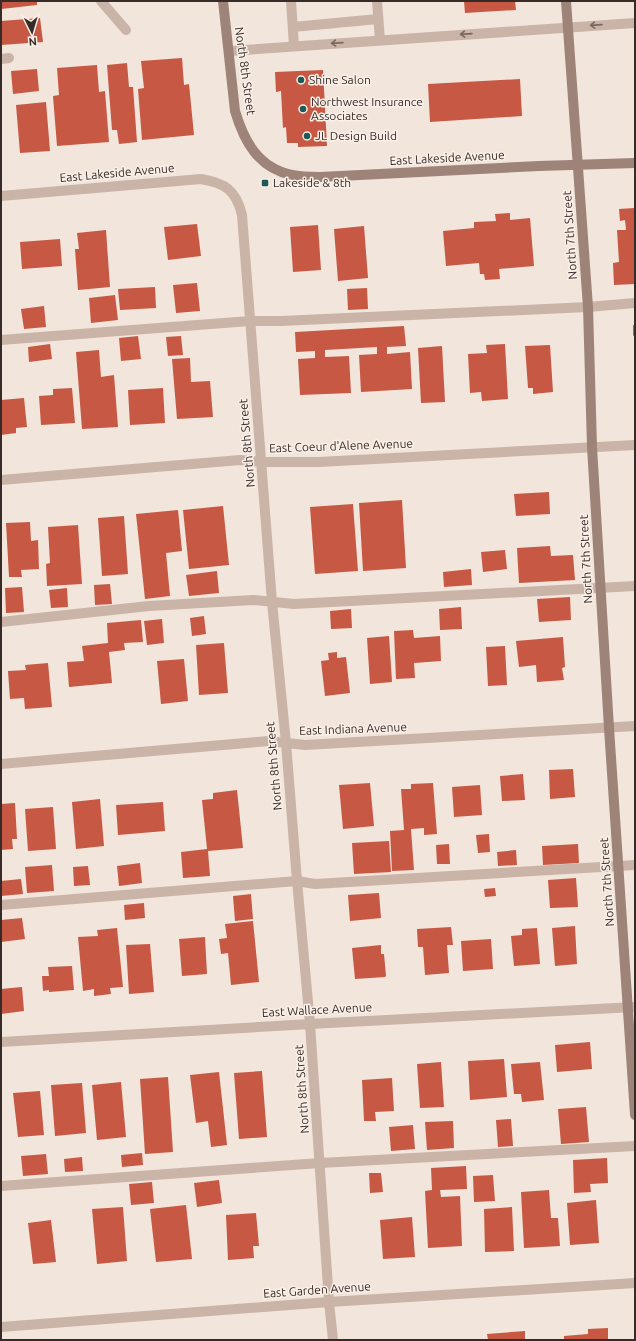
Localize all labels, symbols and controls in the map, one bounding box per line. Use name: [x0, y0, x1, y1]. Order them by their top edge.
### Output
north arrow: [12, 12, 52, 52]
one-way arrow: [590, 22, 603, 29]
street label: North 8th Street: [233, 26, 258, 116]
one-way arrow: [460, 30, 473, 37]
text: N: [28, 36, 37, 48]
one-way arrow: [331, 39, 344, 46]
place label: Shine Salon: [309, 73, 371, 86]
marker: Shine Salon: [296, 75, 306, 85]
place label: Northwest Insurance Associates: [311, 95, 423, 122]
marker: Northwest Insurance Associates: [298, 104, 308, 114]
place label: JL Design Build: [315, 129, 397, 142]
marker: JL Design Build: [302, 131, 312, 141]
street label: East Lakeside Avenue: [389, 148, 505, 167]
street label: East Lakeside Avenue: [59, 161, 175, 184]
place label: Lakeside & 8th: [273, 176, 351, 189]
marker: Lakeside & 8th: [260, 178, 270, 188]
street label: North 7th Street: [560, 190, 579, 280]
street label: North 8th Street: [236, 398, 257, 488]
street label: East Coeur d'Alene Avenue: [269, 436, 413, 455]
street label: North 7th Street: [577, 514, 594, 604]
street label: East Indiana Avenue: [299, 720, 407, 737]
street label: North 8th Street: [263, 721, 284, 811]
street label: North 7th Street: [597, 837, 616, 927]
street label: East Wallace Avenue: [261, 1000, 372, 1019]
street label: North 8th Street: [292, 1044, 311, 1134]
street label: East Garden Avenue: [263, 1279, 371, 1300]

